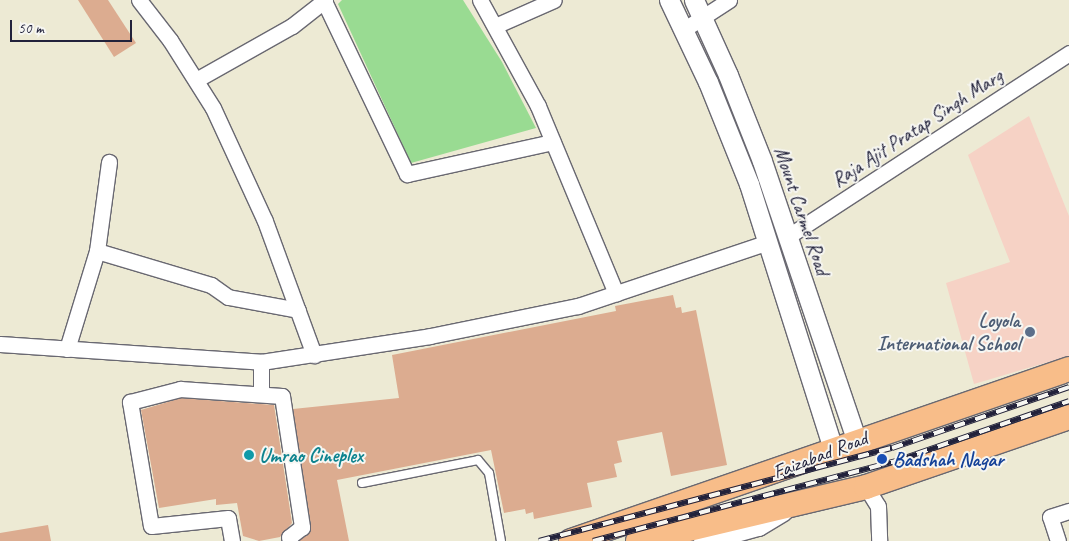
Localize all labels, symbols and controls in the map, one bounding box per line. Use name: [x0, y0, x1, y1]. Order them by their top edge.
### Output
scale bar: [12, 10, 135, 42]
text: 50 m: [18, 19, 44, 38]
street label: Raja Ajit Pratap Singh Marg: [827, 64, 1007, 192]
street label: Mount Carmel Road: [769, 143, 835, 279]
place label: Loyola International School: [877, 309, 1020, 356]
marker: Loyola International School: [1024, 326, 1036, 338]
street label: Faizabad Road: [769, 426, 871, 484]
place label: Umrao Cineplex: [259, 443, 363, 467]
place label: Badshah Nagar: [893, 447, 1003, 471]
marker: Umrao Cineplex: [243, 449, 255, 461]
marker: Badshah Nagar: [875, 452, 889, 466]

